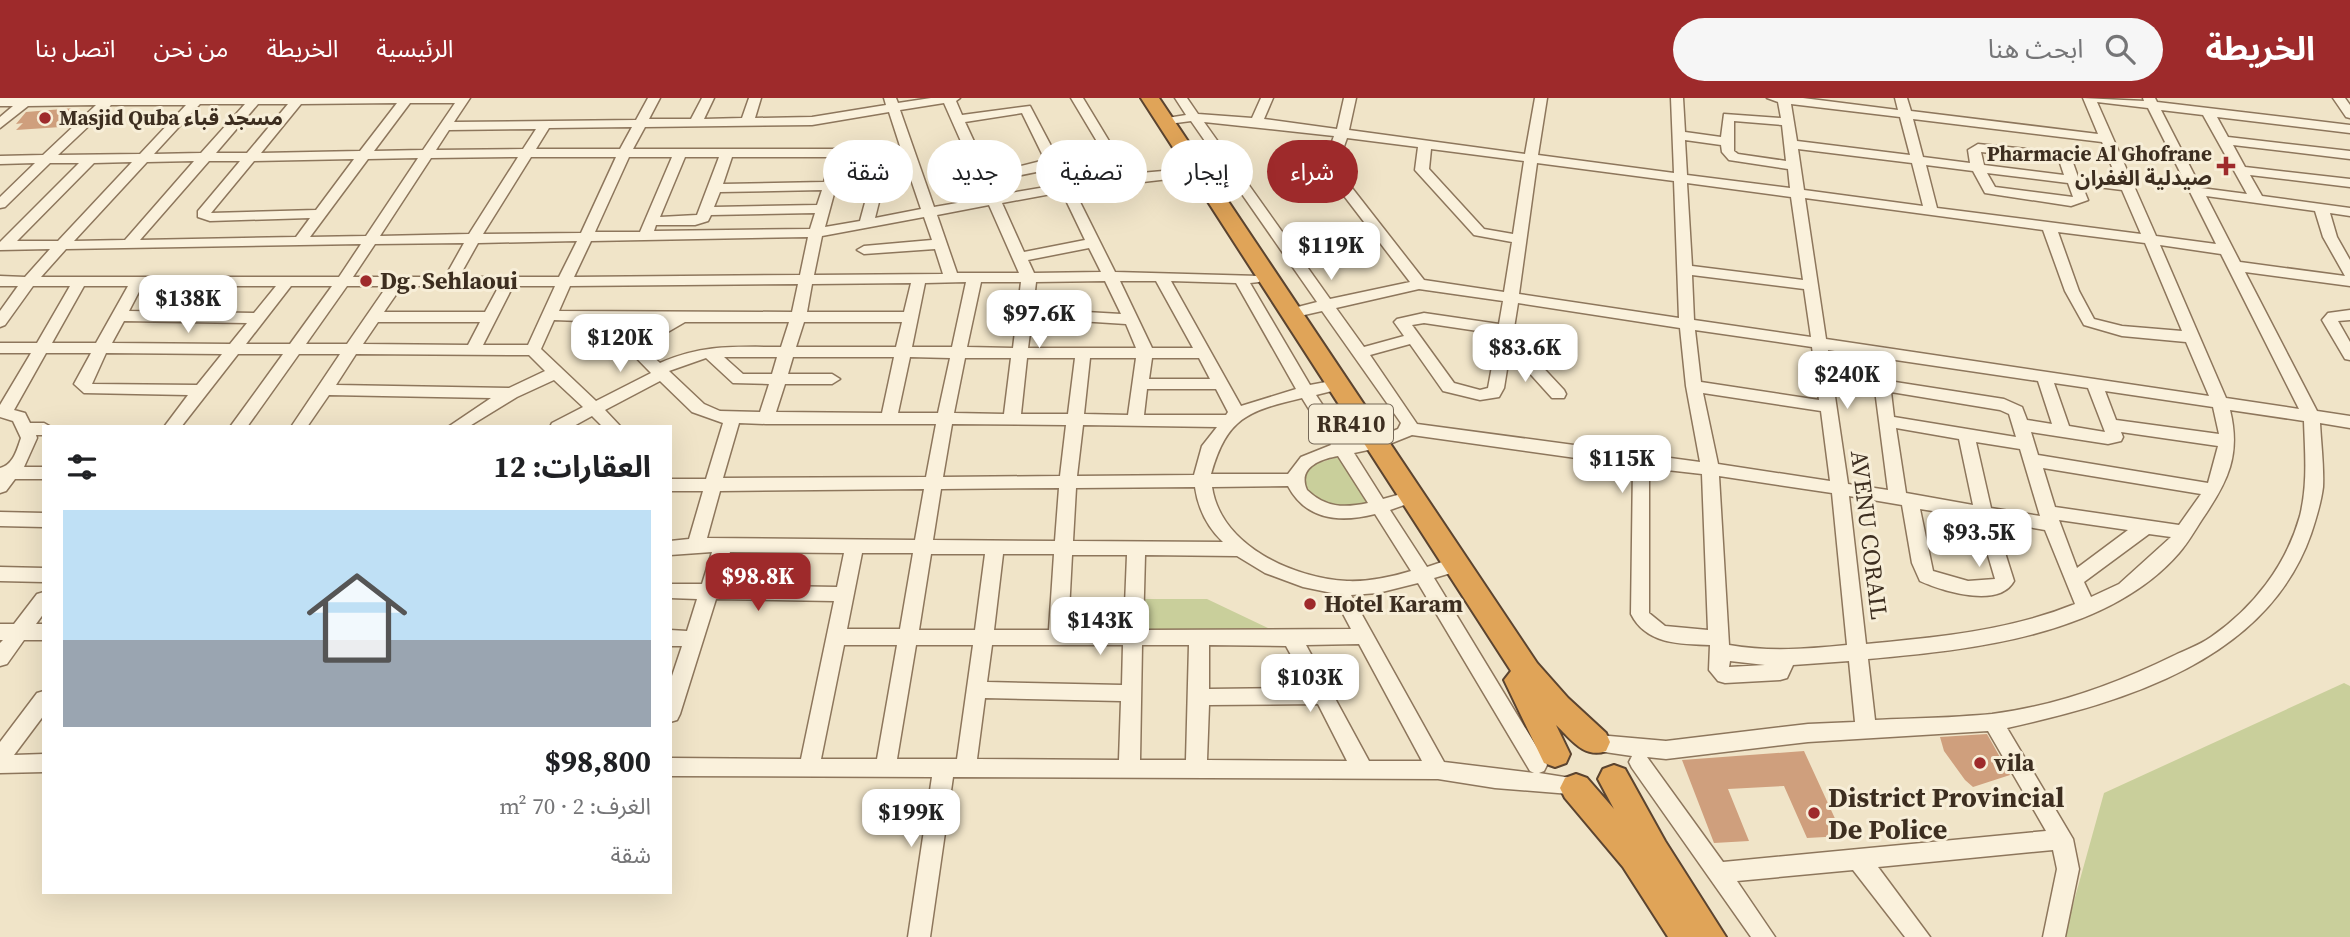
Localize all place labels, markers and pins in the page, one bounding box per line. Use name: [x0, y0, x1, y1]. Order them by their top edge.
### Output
place label: Masjid Quba مسجد قباء: [59, 103, 283, 132]
marker: Masjid Quba مسجد قباء: [37, 110, 53, 126]
place label: Pharmacie Al Ghofrane صيدلية الغفران: [1987, 139, 2212, 192]
marker: Pharmacie Al Ghofrane صيدلية الغفران: [2218, 158, 2234, 174]
pin: $119K: [1282, 222, 1380, 282]
place label: Dg. Sehlaoui: [380, 264, 518, 297]
marker: Dg. Sehlaoui: [358, 273, 374, 289]
pin: $138K: [139, 275, 237, 335]
pin: $97.6K: [982, 290, 1096, 350]
pin: $120K: [571, 314, 669, 374]
pin: $83.6K: [1468, 324, 1582, 384]
pin: $240K: [1798, 352, 1896, 411]
pin: $115K: [1573, 436, 1671, 495]
pin: $93.5K: [1922, 510, 2036, 569]
pin: $98.8K: [701, 554, 815, 613]
place label: Hotel Karam: [1324, 587, 1463, 620]
marker: Hotel Karam: [1302, 596, 1318, 612]
pin: $143K: [1051, 598, 1149, 657]
pin: $103K: [1261, 654, 1359, 714]
place label: vila: [1993, 746, 2035, 779]
marker: vila: [1972, 755, 1988, 771]
place label: District Provincial De Police: [1828, 778, 2065, 848]
pin: $199K: [862, 790, 960, 849]
marker: District Provincial De Police: [1806, 805, 1822, 821]

